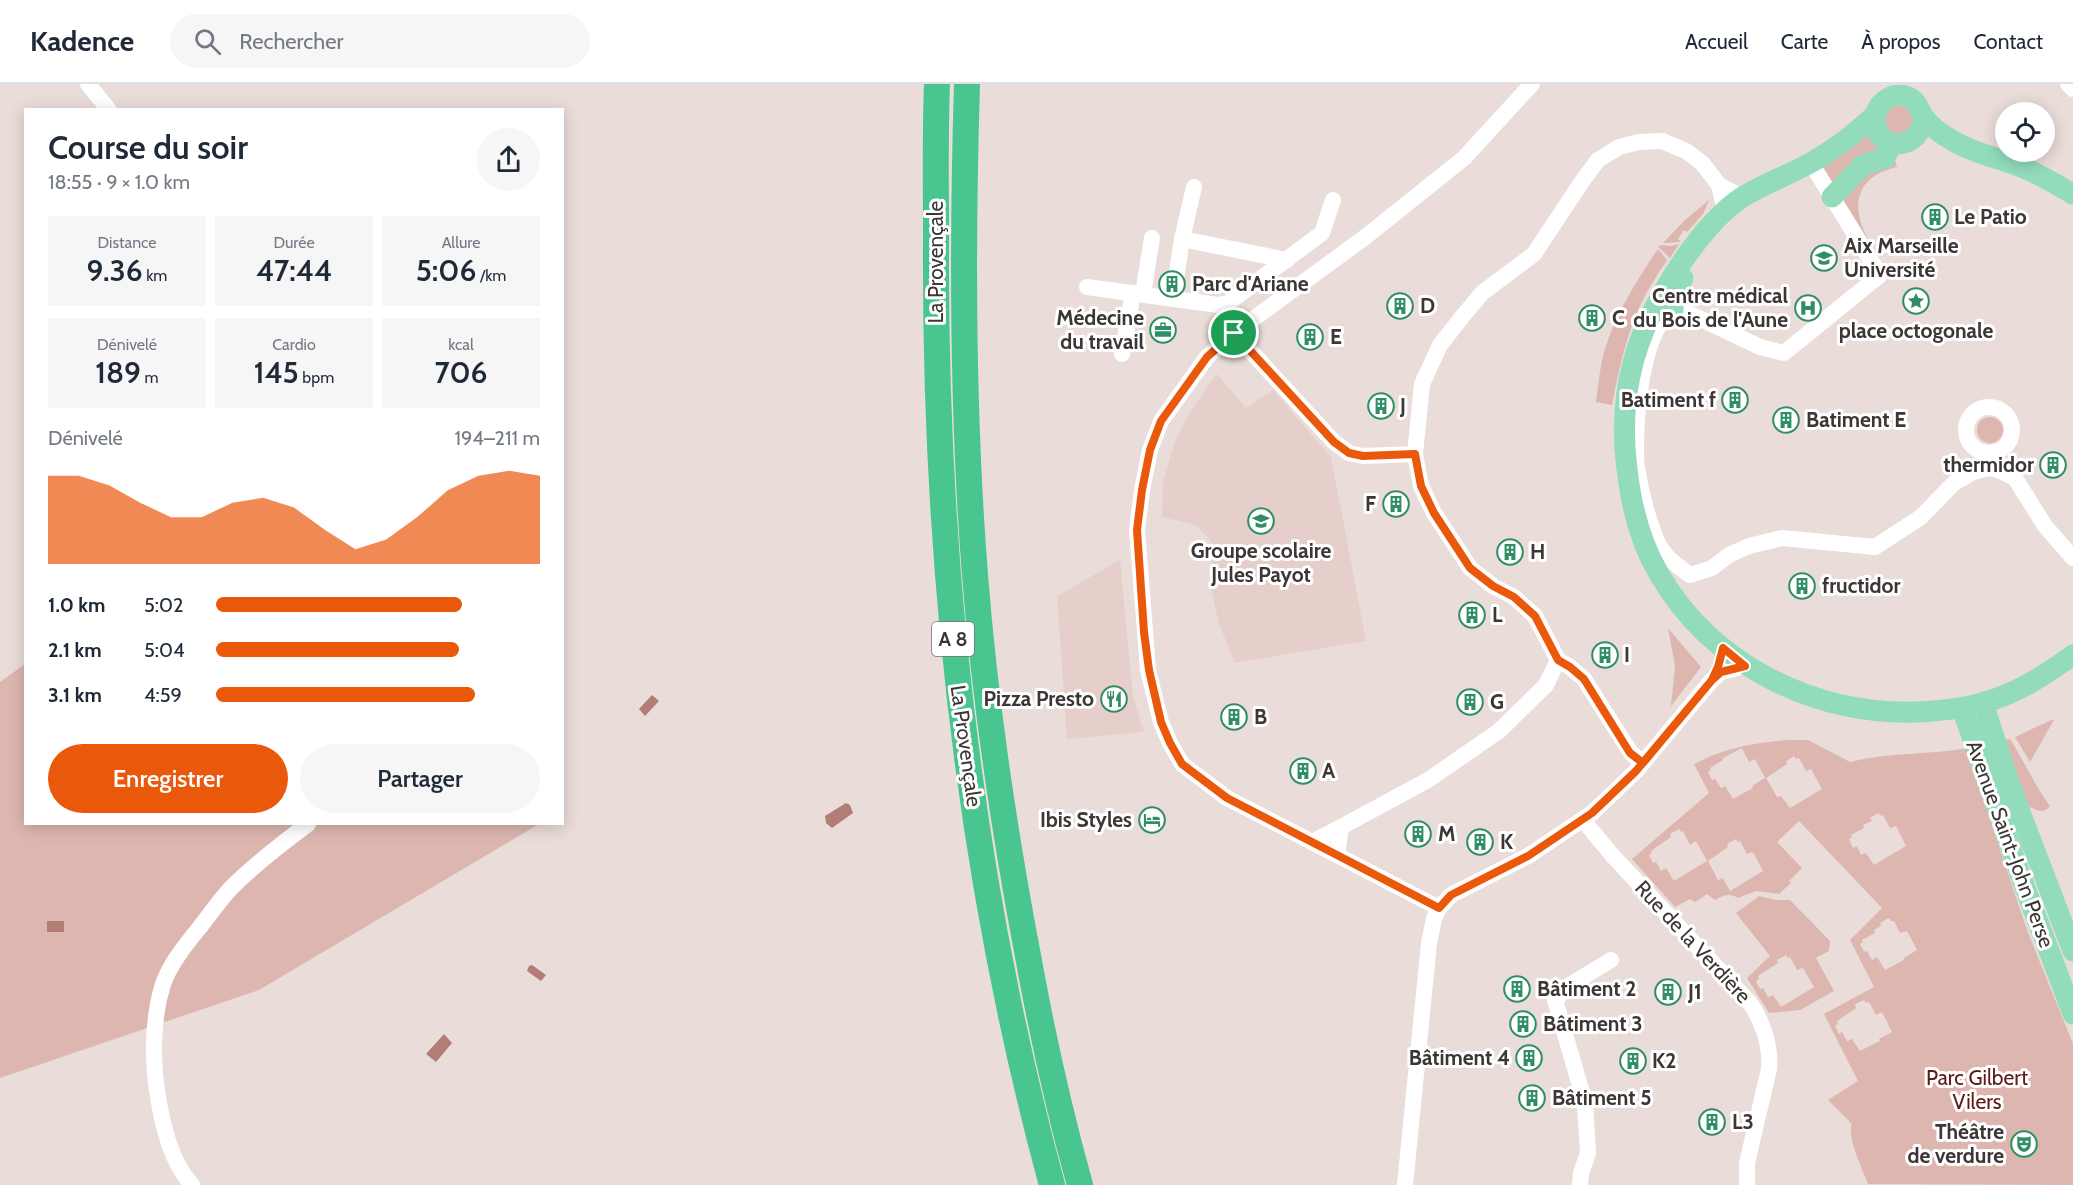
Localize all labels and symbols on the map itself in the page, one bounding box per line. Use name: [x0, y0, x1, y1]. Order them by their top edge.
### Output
street label: La Provençale: [923, 200, 948, 323]
building icon: Le Patio: [1920, 202, 1950, 232]
place label: Le Patio: [1954, 204, 2027, 229]
place label: Aix Marseille Université: [1844, 233, 1959, 282]
school or university icon: Aix Marseille Université: [1809, 243, 1839, 273]
building icon: Parc d'Ariane: [1157, 269, 1187, 299]
place label: Parc d'Ariane: [1192, 271, 1309, 296]
place label: Centre médical du Bois de l'Aune: [1633, 283, 1788, 332]
place icon: place octogonale: [1901, 286, 1931, 316]
building icon: D: [1385, 291, 1415, 321]
place label: D: [1420, 293, 1435, 318]
hospital icon: Centre médical du Bois de l'Aune: [1793, 293, 1823, 323]
building icon: C: [1577, 303, 1607, 333]
place label: Médecine du travail: [1056, 305, 1144, 354]
place label: C: [1612, 305, 1625, 330]
pin: [1208, 307, 1259, 358]
office icon: Médecine du travail: [1148, 315, 1178, 345]
place label: place octogonale: [1839, 318, 1993, 343]
building icon: E: [1295, 322, 1325, 352]
place label: E: [1330, 324, 1342, 349]
building icon: Batiment f: [1720, 385, 1750, 415]
place label: Batiment f: [1621, 387, 1716, 412]
building icon: J: [1366, 391, 1396, 421]
place label: J: [1399, 393, 1406, 418]
building icon: Batiment E: [1771, 405, 1801, 435]
place label: Batiment E: [1806, 407, 1906, 432]
building icon: thermidor: [2038, 450, 2068, 480]
place label: thermidor: [1943, 452, 2034, 477]
building icon: F: [1381, 489, 1411, 519]
place label: F: [1365, 491, 1376, 516]
school or university icon: Groupe scolaire Jules Payot: [1246, 506, 1276, 536]
building icon: H: [1495, 537, 1525, 567]
place label: Groupe scolaire Jules Payot: [1191, 538, 1331, 587]
place label: H: [1530, 539, 1545, 564]
building icon: fructidor: [1787, 571, 1817, 601]
place label: fructidor: [1822, 573, 1900, 598]
building icon: L: [1457, 600, 1487, 630]
place label: L: [1492, 602, 1503, 627]
road number: A 8: [932, 622, 974, 656]
building icon: I: [1590, 640, 1620, 670]
place label: I: [1624, 642, 1630, 667]
street label: La Provençale: [946, 683, 987, 809]
restaurant icon: Pizza Presto: [1099, 684, 1129, 714]
place label: Pizza Presto: [984, 686, 1094, 711]
building icon: G: [1455, 687, 1485, 717]
place label: G: [1490, 689, 1504, 714]
building icon: B: [1219, 702, 1249, 732]
place label: B: [1254, 704, 1267, 729]
street label: Avenue Saint-John Perse: [1961, 737, 2060, 951]
building icon: A: [1288, 756, 1318, 786]
place label: A: [1322, 758, 1336, 783]
hotel icon: Ibis Styles: [1137, 805, 1167, 835]
place label: Ibis Styles: [1040, 807, 1132, 832]
building icon: M: [1403, 819, 1433, 849]
place label: M: [1438, 821, 1456, 846]
building icon: K: [1465, 827, 1495, 857]
place label: K: [1500, 829, 1514, 854]
street label: Rue de la Verdière: [1630, 875, 1757, 1008]
building icon: Bâtiment 2: [1502, 974, 1532, 1004]
place label: Bâtiment 2: [1537, 976, 1636, 1001]
building icon: J1: [1653, 977, 1683, 1007]
place label: J1: [1687, 979, 1702, 1004]
building icon: Bâtiment 3: [1508, 1009, 1538, 1039]
place label: Bâtiment 3: [1543, 1011, 1643, 1036]
building icon: Bâtiment 4: [1514, 1043, 1544, 1073]
place label: Bâtiment 4: [1409, 1045, 1510, 1070]
building icon: K2: [1618, 1046, 1648, 1076]
place label: K2: [1652, 1048, 1676, 1073]
park label: Parc Gilbert Vilers: [1926, 1065, 2028, 1114]
building icon: Bâtiment 5: [1517, 1083, 1547, 1113]
place label: Bâtiment 5: [1552, 1085, 1651, 1110]
building icon: L3: [1697, 1107, 1727, 1137]
place label: L3: [1732, 1109, 1754, 1134]
place label: Théâtre de verdure: [1908, 1119, 2004, 1168]
theatre icon: Théâtre de verdure: [2009, 1129, 2039, 1159]

